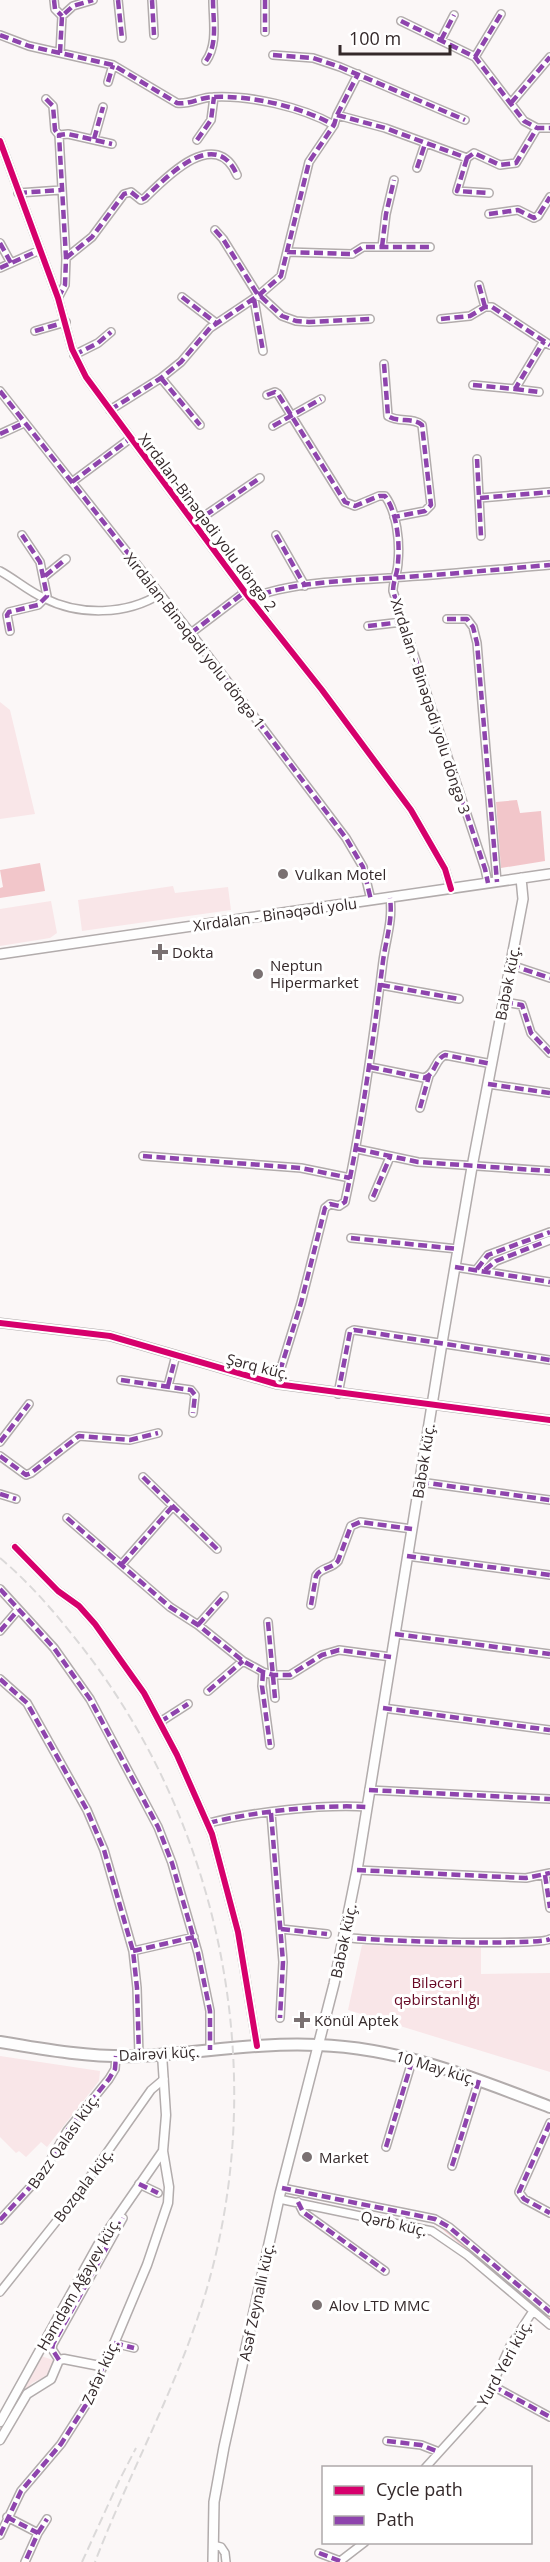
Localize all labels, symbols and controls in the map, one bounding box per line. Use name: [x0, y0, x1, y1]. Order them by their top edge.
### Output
scale bar: [340, 18, 450, 56]
text: 100 m: [349, 26, 401, 50]
street label: Xırdalan-Binəqədi yolu döngə 2: [135, 429, 281, 615]
street label: Xırdalan-Binəqədi yolu döngə 1: [120, 548, 270, 732]
street label: Xırdalan - Binəqədi yolu döngə 3: [387, 596, 475, 816]
place label: Vulkan Motel: [295, 864, 386, 884]
marker: Vulkan Motel: [276, 867, 290, 881]
street label: Xırdalan - Binəqədi yolu: [192, 893, 358, 935]
place label: Dokta: [172, 942, 213, 962]
street label: Babək küç.: [490, 944, 524, 1022]
marker: Dokta: [153, 945, 167, 959]
place label: Neptun Hipermarket: [270, 955, 359, 992]
marker: Neptun Hipermarket: [251, 967, 265, 981]
street label: Şərq küç.: [225, 1349, 291, 1383]
street label: Babək küç.: [407, 1422, 439, 1500]
street label: Babək küç.: [325, 1902, 361, 1980]
park label: Biləcəri qəbirstanlığı: [394, 1972, 480, 2009]
place label: Könül Aptek: [314, 2010, 399, 2030]
marker: Könül Aptek: [295, 2013, 309, 2027]
street label: Dairəvi küç.: [118, 2041, 200, 2065]
street label: 10 May küç.: [394, 2045, 478, 2089]
street label: Bəzz Qalası küç.: [23, 2090, 103, 2192]
street label: Bozqala küç.: [49, 2144, 117, 2226]
place label: Market: [319, 2147, 369, 2167]
marker: Market: [300, 2150, 314, 2164]
street label: Qərb küç.: [359, 2206, 429, 2240]
street label: Həmdəm Ağayev küç.: [32, 2214, 124, 2354]
street label: Asəf Zeynallı küç.: [234, 2241, 278, 2363]
place label: Alov LTD MMC: [329, 2295, 430, 2315]
marker: Alov LTD MMC: [310, 2298, 324, 2312]
street label: Yurd Yeri küç.: [472, 2316, 536, 2410]
street label: Zəfər küç.: [77, 2337, 123, 2407]
legend: [322, 2466, 532, 2544]
text: Cycle path: [376, 2477, 463, 2501]
text: Path: [376, 2507, 414, 2531]

